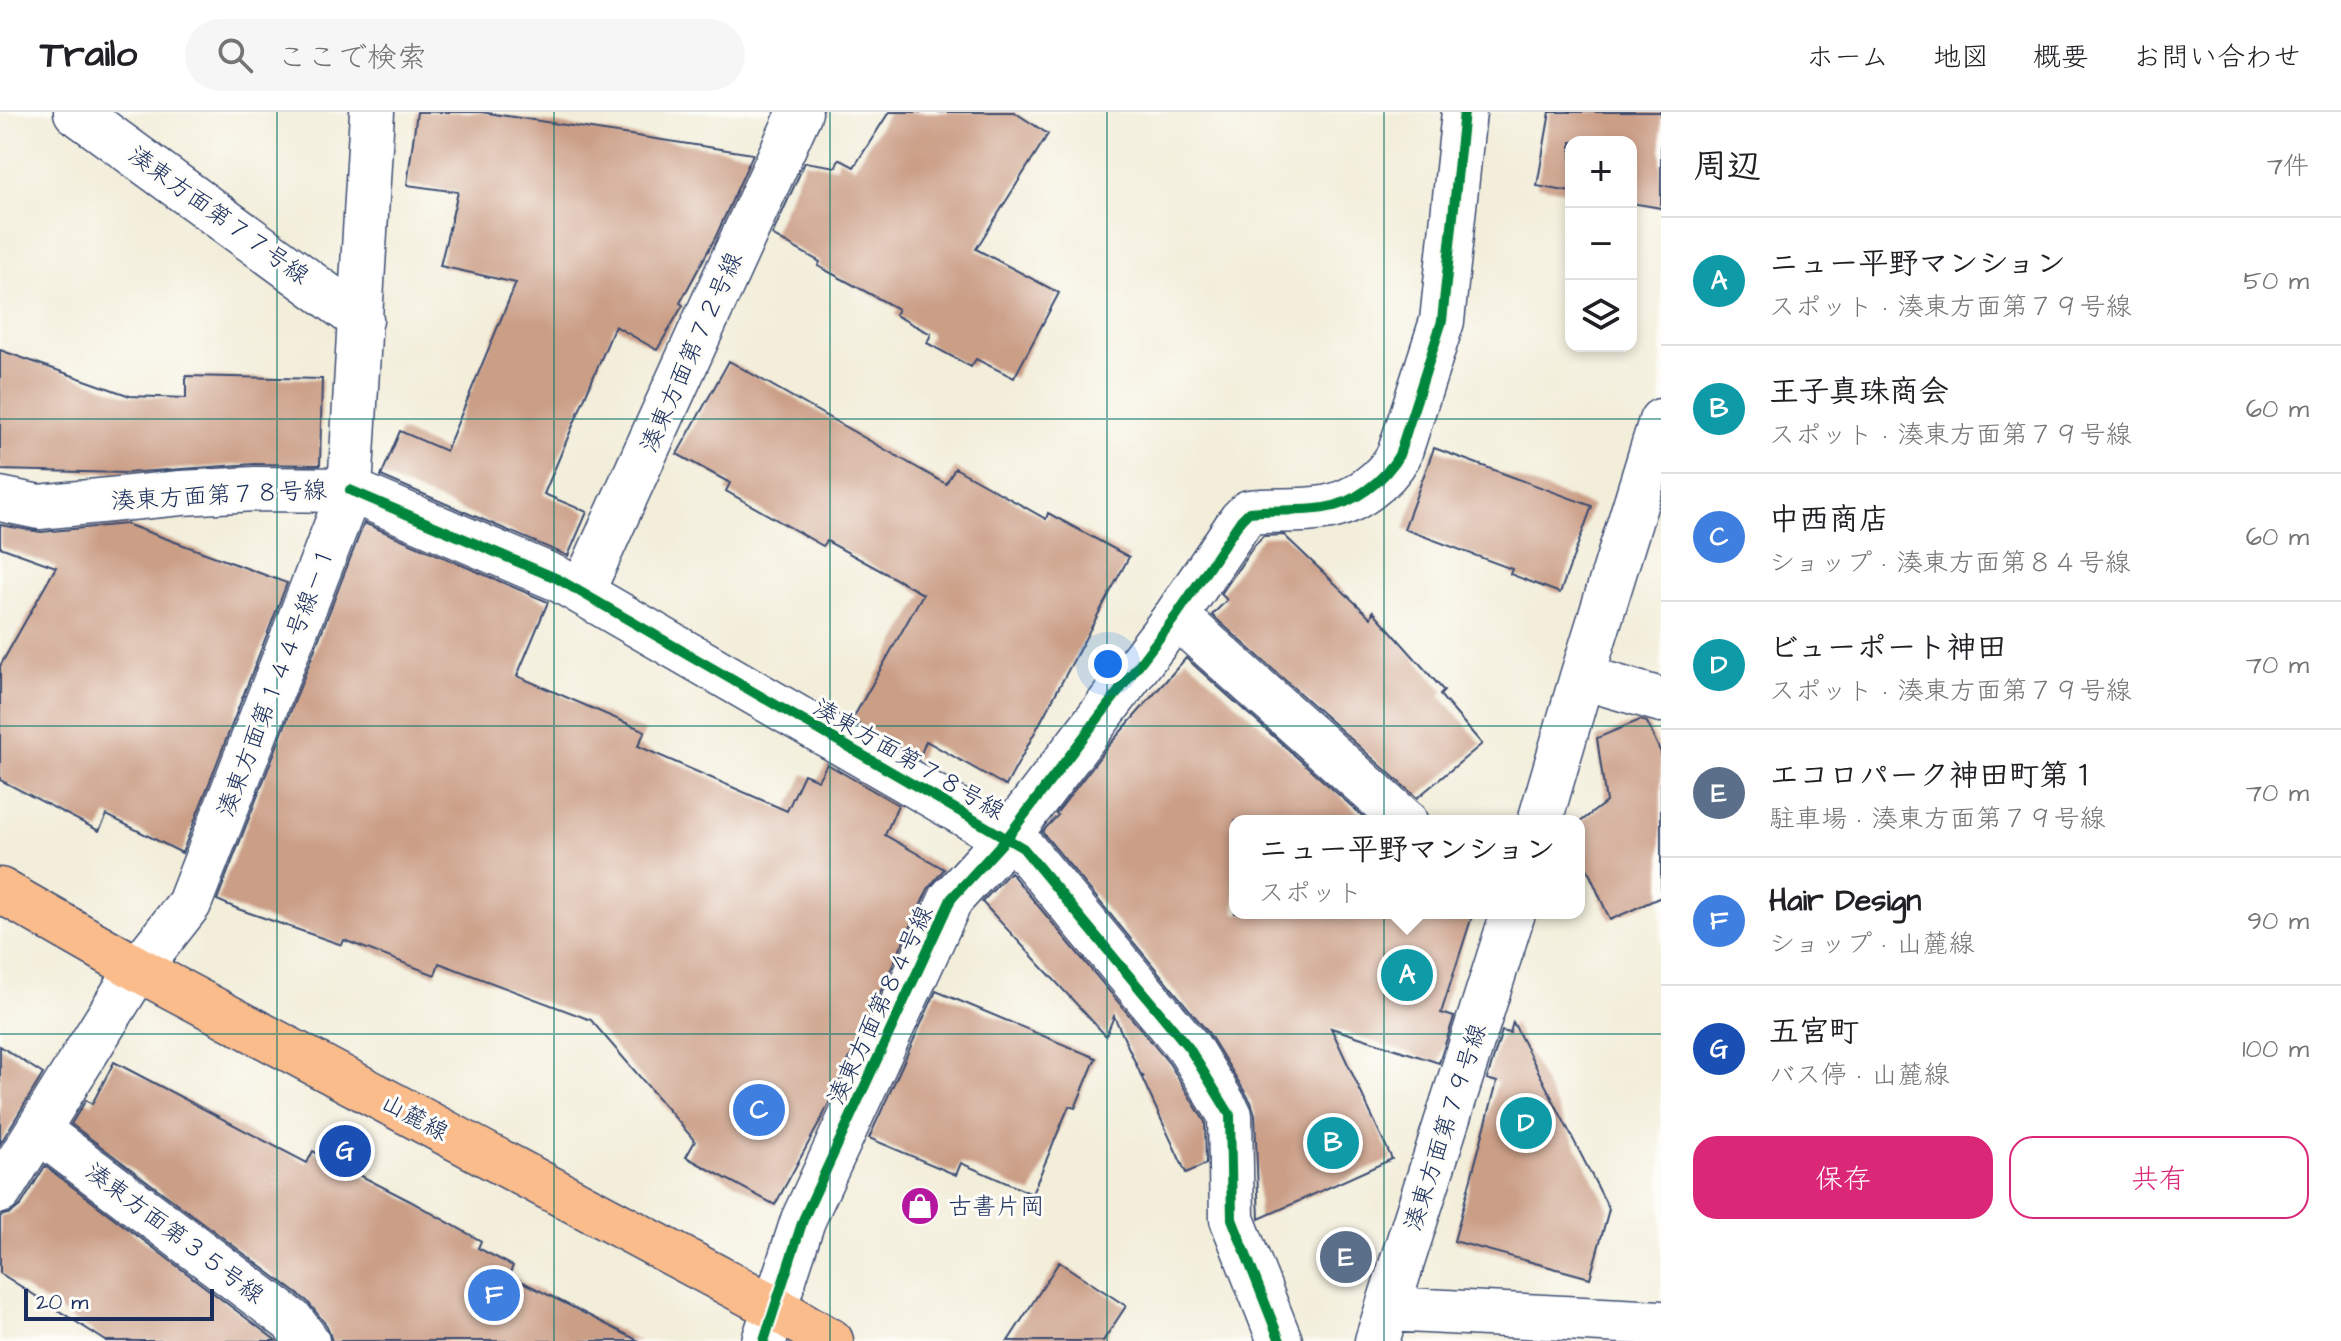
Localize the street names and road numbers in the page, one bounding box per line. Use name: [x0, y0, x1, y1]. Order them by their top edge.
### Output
street label: 湊東方面第７７号線: [121, 139, 316, 293]
street label: 湊東方面第７２号線: [632, 247, 751, 458]
street label: 湊東方面第７８号線: [110, 473, 328, 519]
street label: 湊東方面第１４４号線－１: [209, 541, 344, 822]
street label: 湊東方面第７８号線: [806, 691, 1011, 829]
street label: 湊東方面第８４号線: [820, 900, 942, 1110]
street label: 湊東方面第７９号線: [1396, 1019, 1495, 1235]
street label: 山麓線: [375, 1086, 454, 1150]
street label: 湊東方面第３５号線: [78, 1155, 271, 1312]

